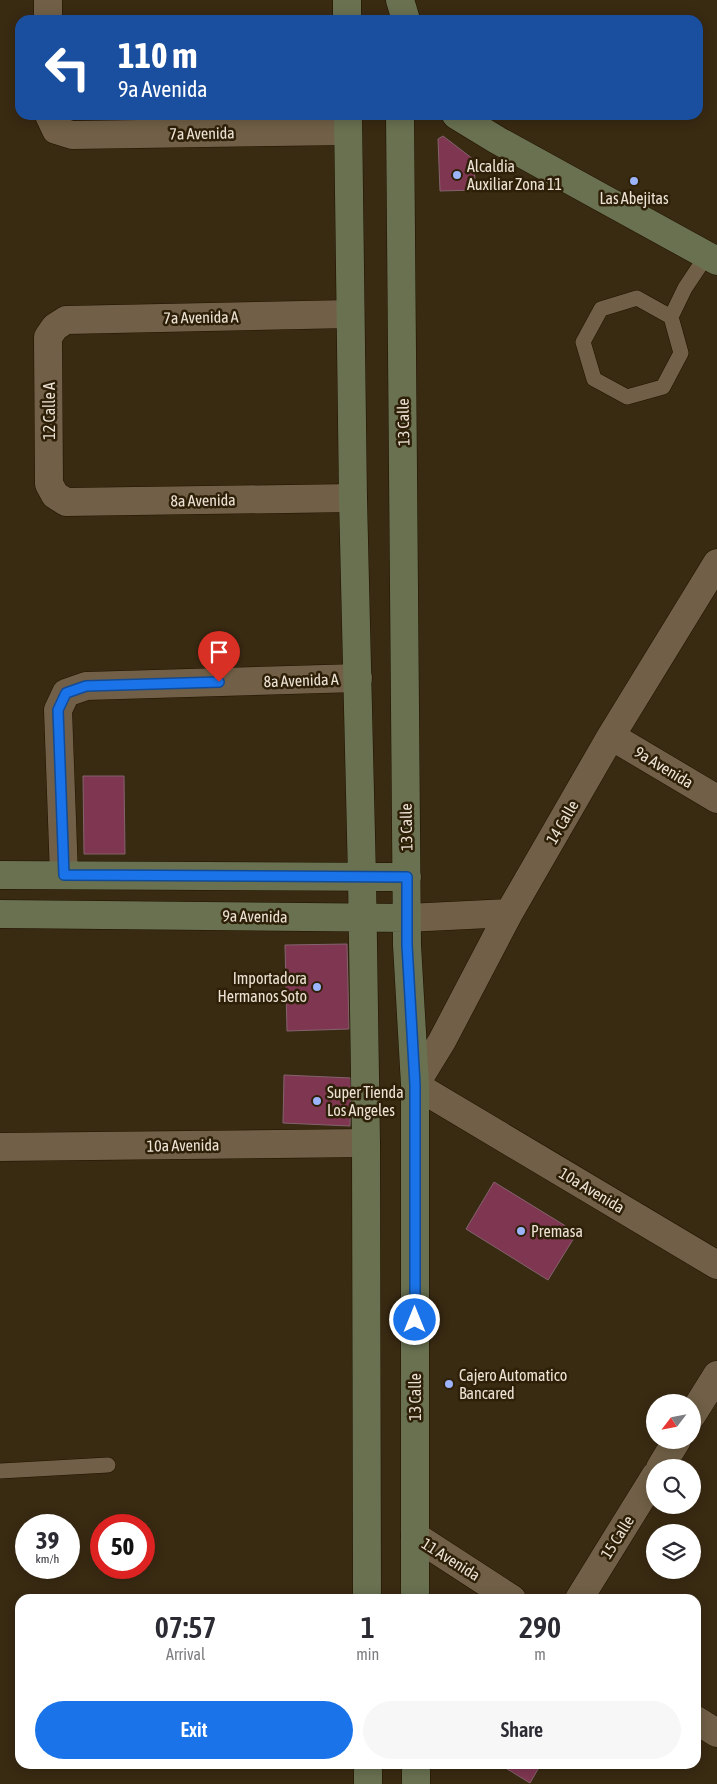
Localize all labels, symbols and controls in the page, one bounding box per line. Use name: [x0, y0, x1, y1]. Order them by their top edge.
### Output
icon: left: [35, 35, 100, 100]
text: 110 m: [118, 35, 197, 75]
text: 9a Avenida: [118, 76, 208, 102]
street label: 7a Avenida: [169, 123, 235, 143]
place label: Alcaldia Auxiliar Zona 11: [467, 157, 562, 193]
marker: Alcaldia Auxiliar Zona 11: [451, 169, 463, 181]
marker: Las Abejitas: [628, 175, 640, 187]
place label: Las Abejitas: [599, 189, 669, 208]
street label: 7a Avenida A: [163, 307, 239, 327]
street label: 12 Calle A: [40, 382, 58, 440]
street label: 13 Calle: [394, 398, 412, 446]
street label: 8a Avenida: [170, 490, 236, 510]
pin: [198, 631, 240, 682]
icon: arrive: [205, 638, 233, 666]
street label: 8a Avenida A: [263, 670, 339, 690]
street label: 9a Avenida: [631, 743, 697, 791]
street label: 14 Calle: [542, 797, 582, 847]
street label: 13 Calle: [397, 803, 415, 851]
street label: 9a Avenida: [222, 906, 288, 926]
place label: Importadora Hermanos Soto: [217, 969, 307, 1005]
marker: Importadora Hermanos Soto: [311, 981, 323, 993]
place label: Super Tienda Los Angeles: [327, 1083, 404, 1120]
marker: Super Tienda Los Angeles: [311, 1095, 323, 1107]
street label: 10a Avenida: [147, 1135, 219, 1155]
street label: 10a Avenida: [556, 1164, 628, 1216]
place label: Premasa: [531, 1222, 583, 1240]
marker: Premasa: [515, 1225, 527, 1237]
position arrow: [388, 1293, 440, 1345]
place label: Cajero Automatico Bancared: [459, 1366, 567, 1402]
street label: 13 Calle: [406, 1373, 424, 1421]
marker: Cajero Automatico Bancared: [443, 1378, 455, 1390]
north arrow: [646, 1394, 701, 1449]
map controls: [646, 1394, 701, 1579]
button: search: [646, 1459, 701, 1514]
street label: 15 Calle: [597, 1512, 637, 1562]
speed limit sign: 50: [90, 1514, 155, 1579]
button: layers: [646, 1524, 701, 1579]
text: 39: [36, 1526, 59, 1554]
street label: 11 Avenida: [419, 1534, 483, 1584]
text: km/h: [36, 1552, 59, 1566]
text: 07:57: [155, 1610, 216, 1644]
text: 1: [361, 1610, 375, 1644]
text: 290: [519, 1610, 561, 1644]
text: Arrival: [166, 1645, 205, 1663]
text: min: [356, 1645, 379, 1663]
text: m: [534, 1645, 546, 1663]
button: Exit: [35, 1701, 353, 1759]
button: Share: [363, 1701, 681, 1759]

